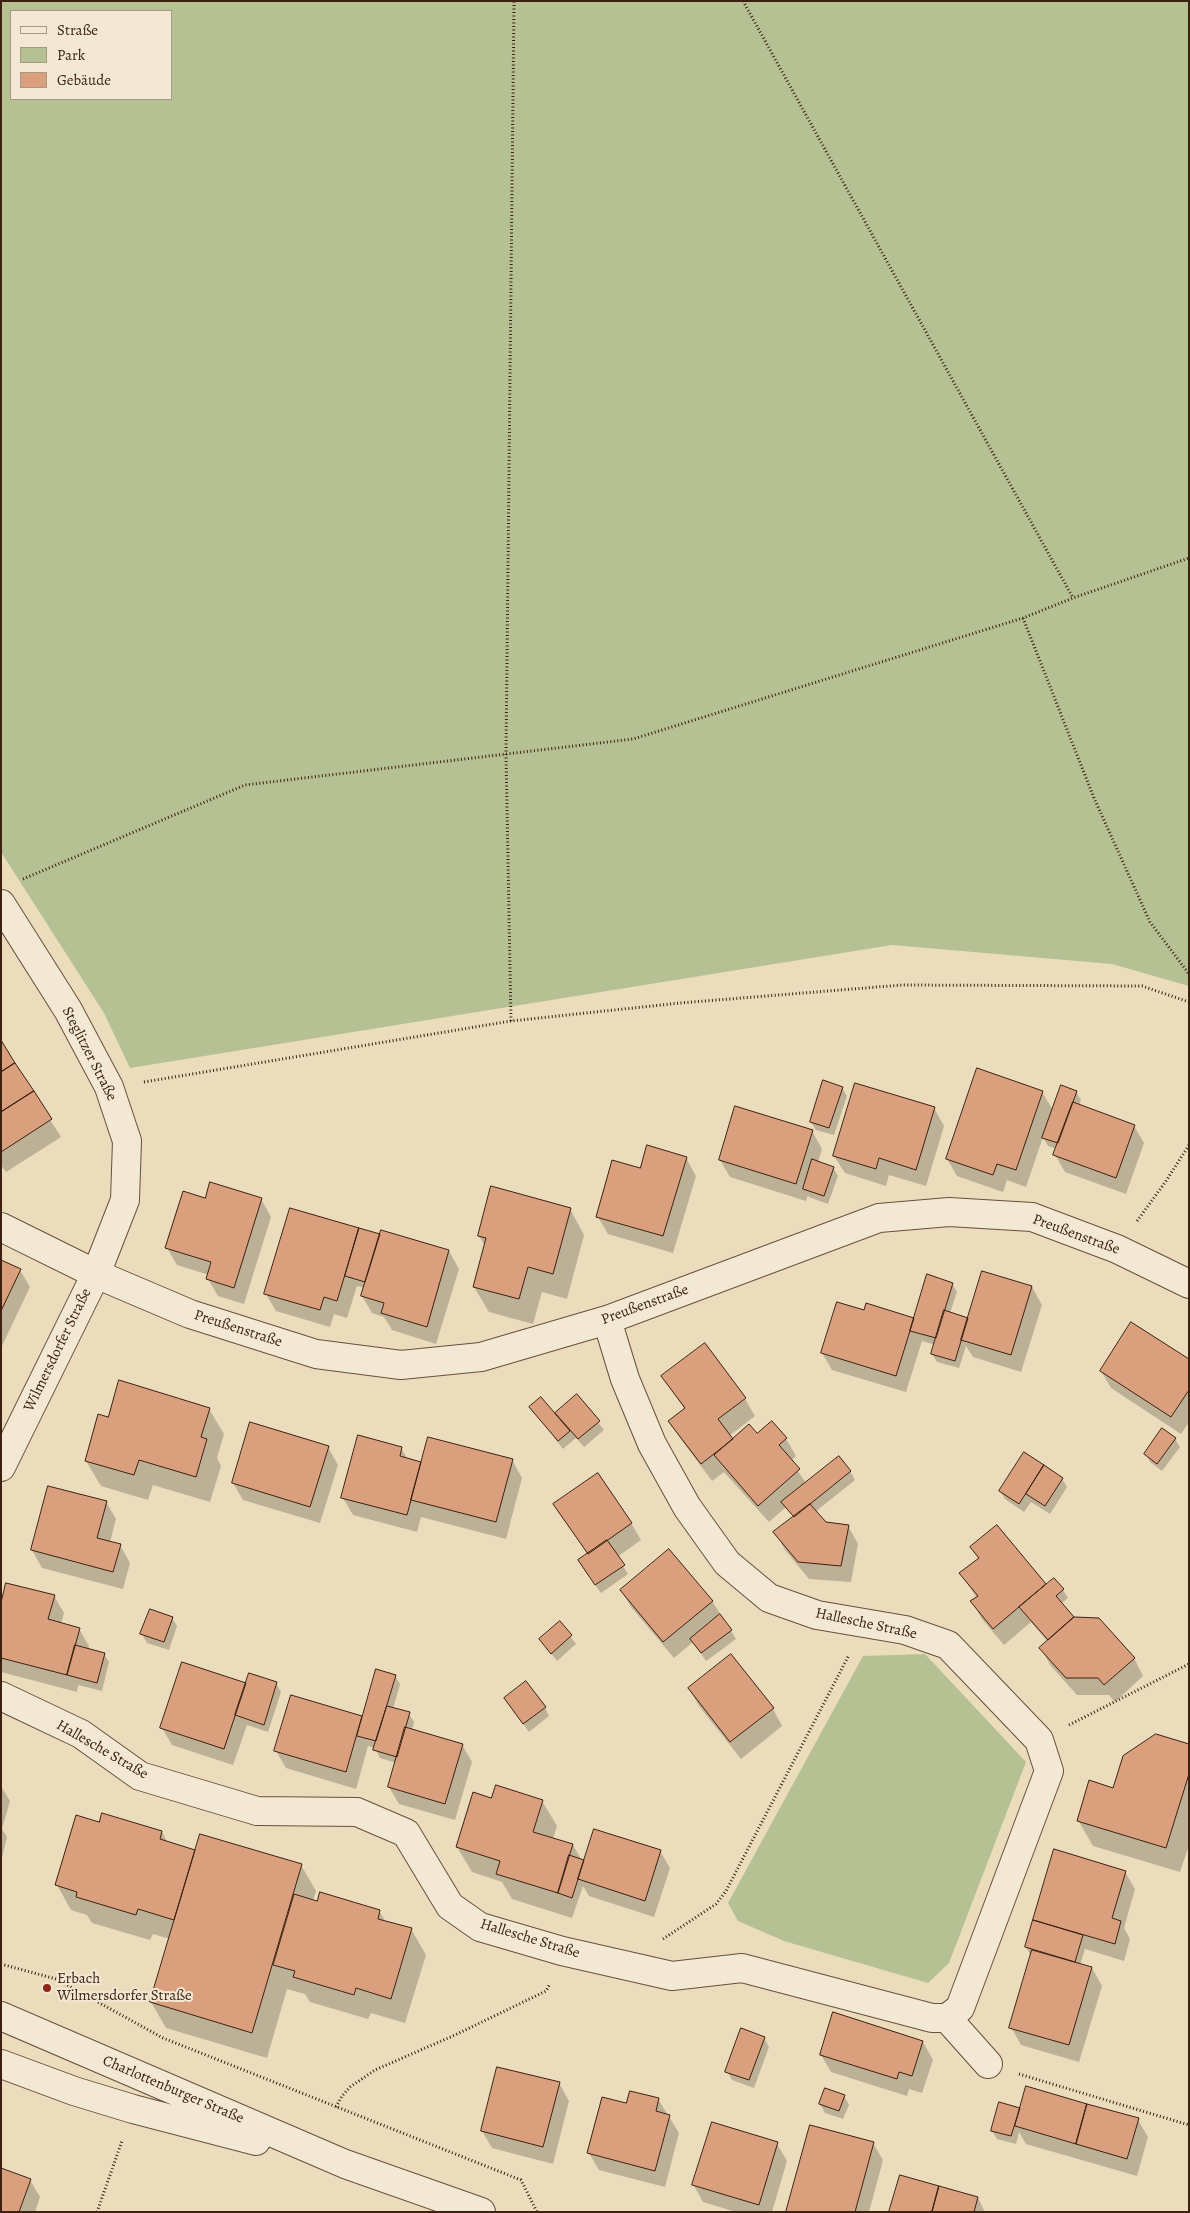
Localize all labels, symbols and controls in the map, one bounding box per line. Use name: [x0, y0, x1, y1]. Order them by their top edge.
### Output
legend: [10, 10, 172, 100]
text: Straße: [57, 20, 98, 40]
text: Park: [57, 45, 85, 65]
text: Gebäude: [57, 70, 111, 90]
street label: Steglitzer Straße: [58, 1004, 120, 1104]
street label: Preußenstraße: [1030, 1211, 1122, 1259]
street label: Preußenstraße: [599, 1281, 691, 1329]
street label: Wilmersdorfer Straße: [20, 1286, 96, 1414]
street label: Preußenstraße: [192, 1306, 284, 1352]
street label: Hallesche Straße: [814, 1604, 918, 1644]
street label: Hallesche Straße: [53, 1716, 151, 1784]
street label: Hallesche Straße: [478, 1915, 582, 1963]
place label: Erbach Wilmersdorfer Straße: [57, 1970, 192, 2005]
marker: Erbach Wilmersdorfer Straße: [41, 1982, 53, 1994]
street label: Charlottenburger Straße: [100, 2052, 246, 2128]

